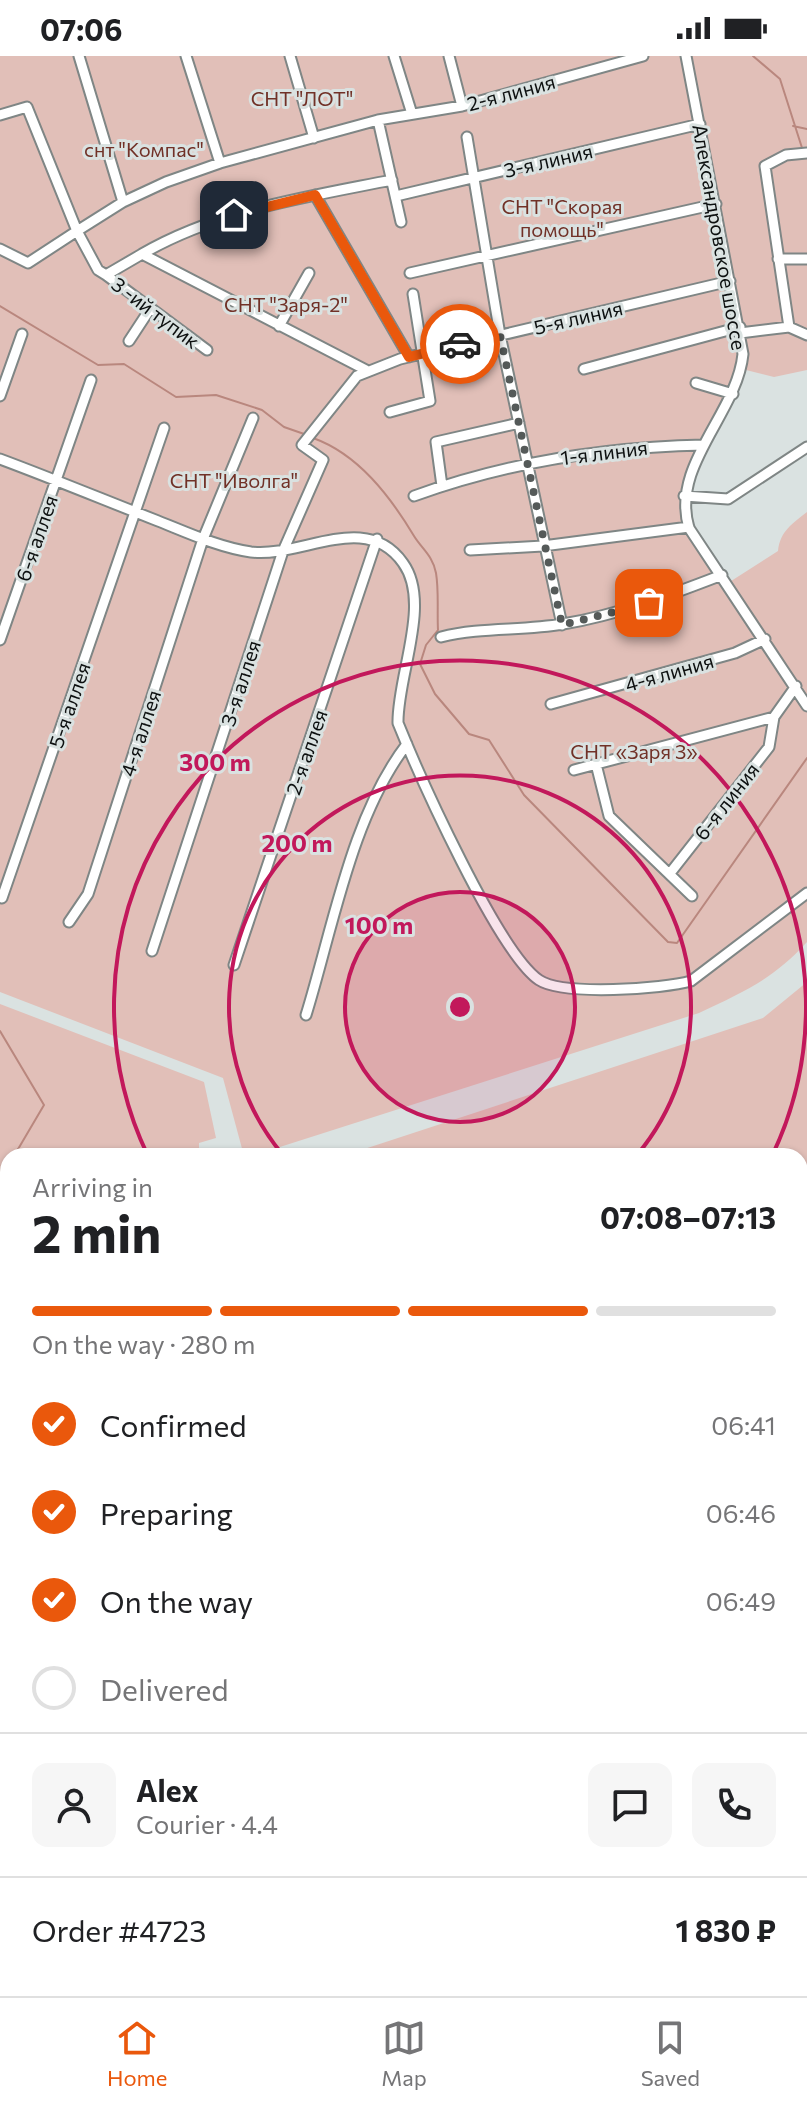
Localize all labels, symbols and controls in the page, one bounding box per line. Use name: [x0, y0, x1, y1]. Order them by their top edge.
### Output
text: 07:06: [40, 10, 123, 47]
street label: 2-я линия: [464, 69, 558, 115]
park label: СНТ "ЛОТ": [251, 86, 353, 110]
street label: Александровское шоссе: [688, 122, 752, 352]
park label: снт "Компас": [84, 137, 204, 161]
street label: 3-я линия: [501, 138, 595, 182]
pin: [200, 181, 268, 249]
icon: home: [212, 193, 256, 237]
park label: СНТ "Скорая помощь": [501, 194, 623, 241]
street label: 3 -ий тупик: [107, 271, 205, 353]
park label: СНТ "Заря-2": [224, 292, 348, 316]
street label: 5-я линия: [531, 295, 625, 339]
courier: [420, 304, 500, 384]
icon: car: [438, 322, 482, 366]
street label: 1-я линия: [559, 435, 649, 469]
park label: СНТ "Иволга": [170, 468, 298, 492]
street label: 6-я аллея: [10, 492, 62, 584]
pin: [615, 569, 683, 637]
icon: bag: [627, 581, 671, 625]
street label: 3-я аллея: [215, 637, 265, 729]
street label: 4-я линия: [622, 648, 716, 696]
street label: 5-я аллея: [43, 659, 95, 751]
street label: 4-я аллея: [115, 687, 165, 779]
street label: 2-я аллея: [280, 706, 332, 798]
park label: СНТ «Заря 3»: [570, 739, 698, 763]
text: 300 m: [179, 747, 251, 776]
street label: 6-я линия: [688, 758, 764, 844]
text: 200 m: [262, 828, 332, 857]
text: 100 m: [345, 910, 413, 939]
centre of rings: [446, 993, 474, 1021]
text: Arriving in: [32, 1171, 153, 1202]
text: 07:08–07:13: [600, 1198, 776, 1235]
text: 2 min: [32, 1200, 161, 1264]
text: On the way · 280 m: [32, 1328, 256, 1359]
icon: check: [32, 1402, 76, 1446]
text: Confirmed: [100, 1406, 247, 1443]
text: 06:41: [711, 1409, 776, 1440]
icon: check: [32, 1490, 76, 1534]
text: Preparing: [100, 1494, 233, 1531]
text: 06:46: [706, 1497, 776, 1528]
icon: check: [32, 1578, 76, 1622]
text: On the way: [100, 1582, 253, 1619]
text: 06:49: [706, 1585, 776, 1616]
text: Delivered: [100, 1670, 229, 1707]
button: person: [32, 1763, 116, 1847]
button: chat: [588, 1763, 672, 1847]
button: phone: [692, 1763, 776, 1847]
text: Alex: [136, 1771, 199, 1808]
text: Courier · 4.4: [136, 1808, 278, 1839]
text: Order #4723: [32, 1911, 206, 1948]
text: 1 830 ₽: [675, 1911, 776, 1948]
tab: Home: [107, 2016, 167, 2091]
tab: Map: [381, 2016, 427, 2091]
tab: Saved: [641, 2016, 700, 2091]

